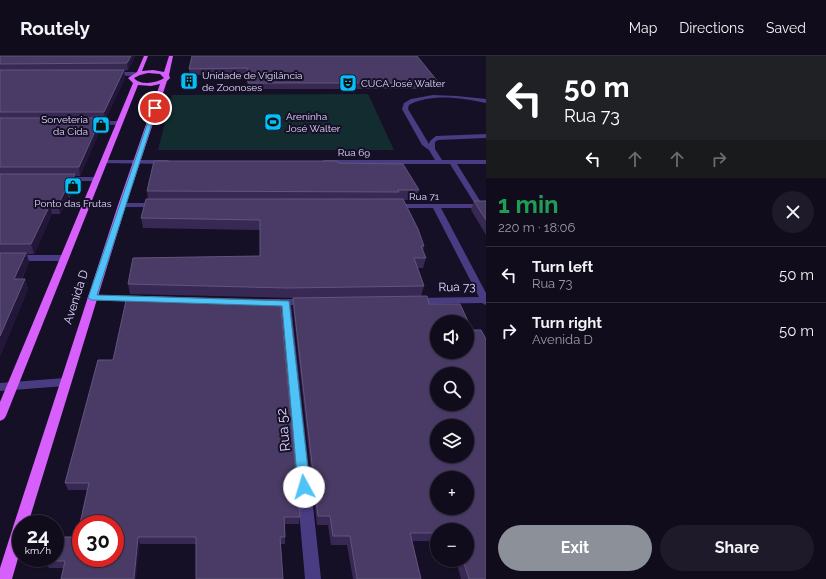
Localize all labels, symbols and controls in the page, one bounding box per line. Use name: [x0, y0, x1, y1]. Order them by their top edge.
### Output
text: Routely: [20, 17, 90, 39]
text: Map: [629, 20, 657, 36]
text: Directions: [679, 20, 744, 36]
text: Saved: [766, 20, 806, 36]
place label: Unidade de Vigilância de Zoonoses: [202, 70, 303, 93]
building icon: Unidade de Vigilância de Zoonoses: [179, 71, 199, 91]
text: 50 m: [564, 71, 630, 104]
icon: left: [498, 72, 550, 124]
theatre icon: CUCA José Walter: [338, 73, 358, 93]
place label: CUCA José Walter: [361, 78, 446, 89]
pin: [138, 91, 172, 125]
icon: arrive: [144, 97, 166, 119]
text: Rua 73: [564, 105, 620, 126]
place label: Areninha José Walter: [286, 111, 341, 134]
sports icon: Areninha José Walter: [263, 112, 283, 132]
place label: Sorveteria da Cida: [41, 114, 88, 137]
shop icon: Sorveteria da Cida: [91, 115, 111, 135]
street label: Rua 69: [338, 147, 370, 158]
icon: left: [582, 148, 604, 170]
icon: ahead: [624, 148, 646, 170]
icon: ahead: [666, 148, 688, 170]
icon: right: [708, 148, 730, 170]
shop icon: Ponto das Frutas: [63, 176, 83, 196]
text: 1 min: [498, 190, 559, 219]
street label: Rua 71: [409, 191, 440, 202]
button: close: [772, 191, 814, 233]
place label: Ponto das Frutas: [34, 198, 112, 209]
text: 220 m · 18:06: [498, 220, 575, 235]
text: Turn left: [532, 258, 593, 276]
icon: left: [498, 264, 520, 286]
text: 50 m: [779, 266, 814, 284]
street label: Avenida D: [61, 268, 91, 326]
text: Rua 73: [532, 276, 572, 291]
street label: Rua 73: [438, 280, 476, 294]
text: Turn right: [532, 314, 602, 332]
map controls: [430, 315, 474, 567]
button: sound: [430, 315, 474, 359]
icon: right: [498, 320, 520, 342]
text: 50 m: [779, 322, 814, 340]
text: Avenida D: [532, 332, 593, 347]
button: search: [430, 367, 474, 411]
street label: Rua 52: [273, 408, 293, 452]
button: layers: [430, 419, 474, 463]
position arrow: [283, 466, 325, 508]
button: +: [430, 471, 474, 515]
speed limit sign: 30: [72, 515, 124, 567]
button: −: [430, 523, 474, 567]
text: 24: [27, 524, 49, 548]
button: Exit: [498, 525, 652, 571]
button: Share: [660, 525, 814, 571]
text: km/h: [25, 545, 51, 556]

